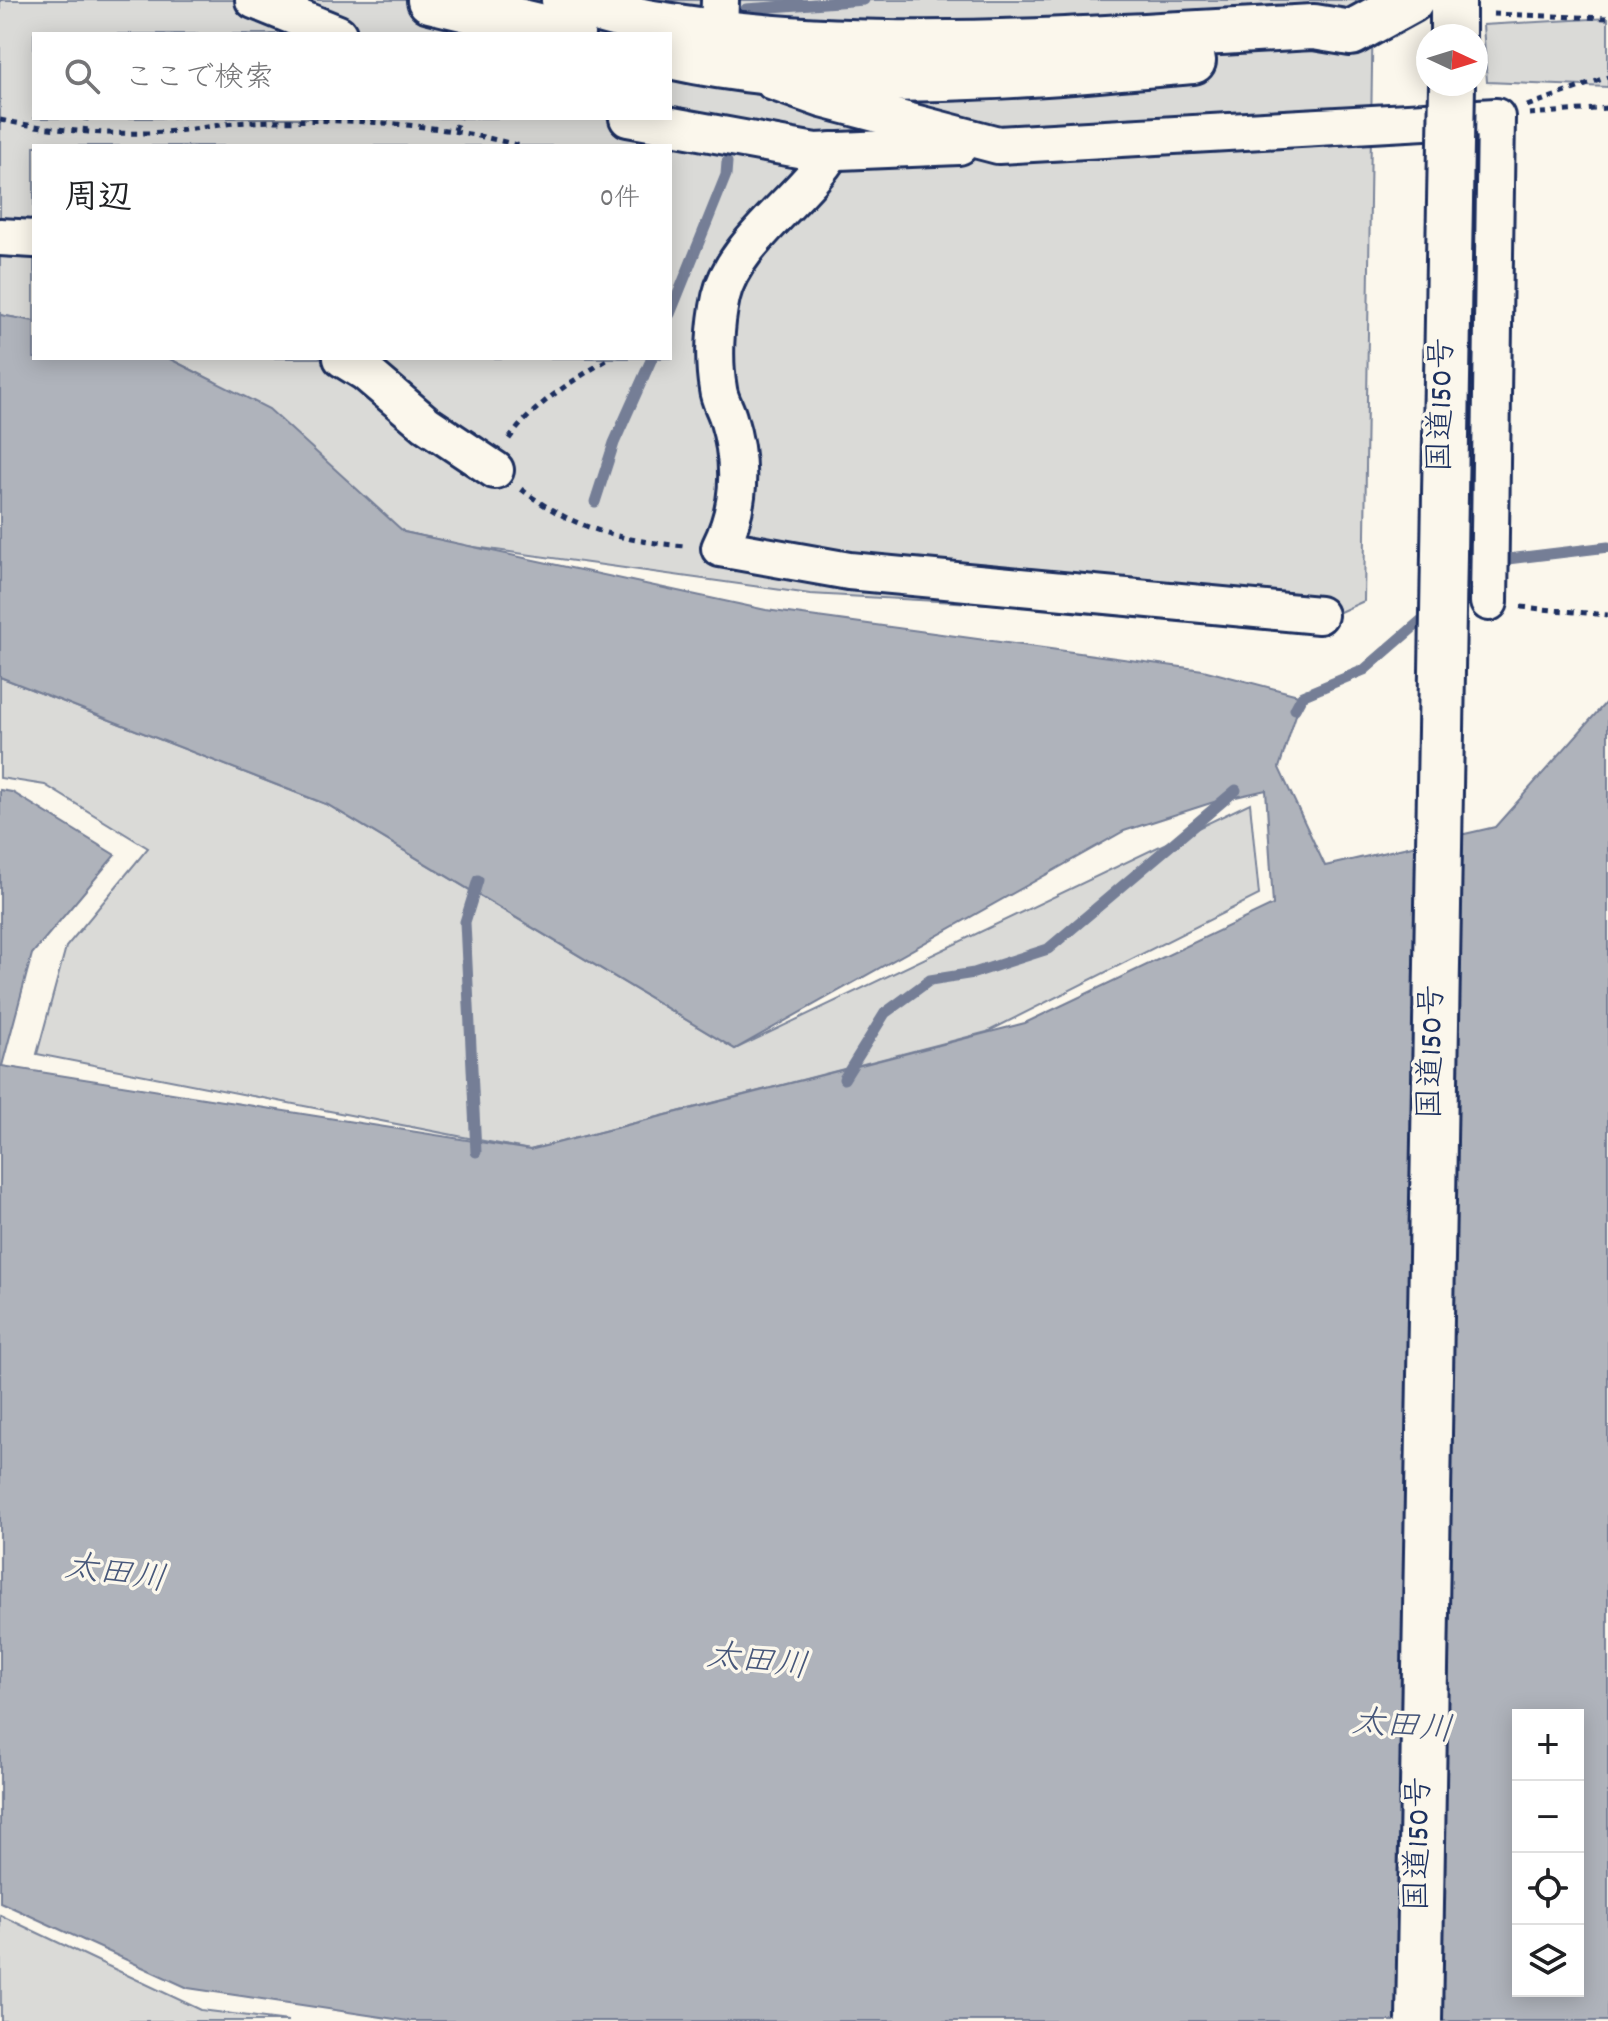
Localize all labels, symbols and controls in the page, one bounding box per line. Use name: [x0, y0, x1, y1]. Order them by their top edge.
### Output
north arrow: [1416, 24, 1488, 96]
search box: [32, 32, 672, 120]
icon: search: [60, 54, 104, 98]
text: ここで検索: [124, 59, 274, 102]
text: 周辺: [64, 176, 132, 225]
text: 0件: [600, 181, 640, 218]
street label: 国道150号: [1420, 337, 1468, 473]
street label: 国道150号: [1410, 984, 1458, 1120]
water label: 太田川: [61, 1545, 169, 1607]
water label: 太田川: [703, 1633, 811, 1695]
water label: 太田川: [1349, 1700, 1455, 1758]
map controls: [1512, 1709, 1584, 1997]
button: +: [1512, 1709, 1584, 1781]
street label: 国道150号: [1397, 1776, 1445, 1912]
button: −: [1512, 1781, 1584, 1853]
button: locate: [1512, 1853, 1584, 1925]
button: layers: [1512, 1925, 1584, 1997]

